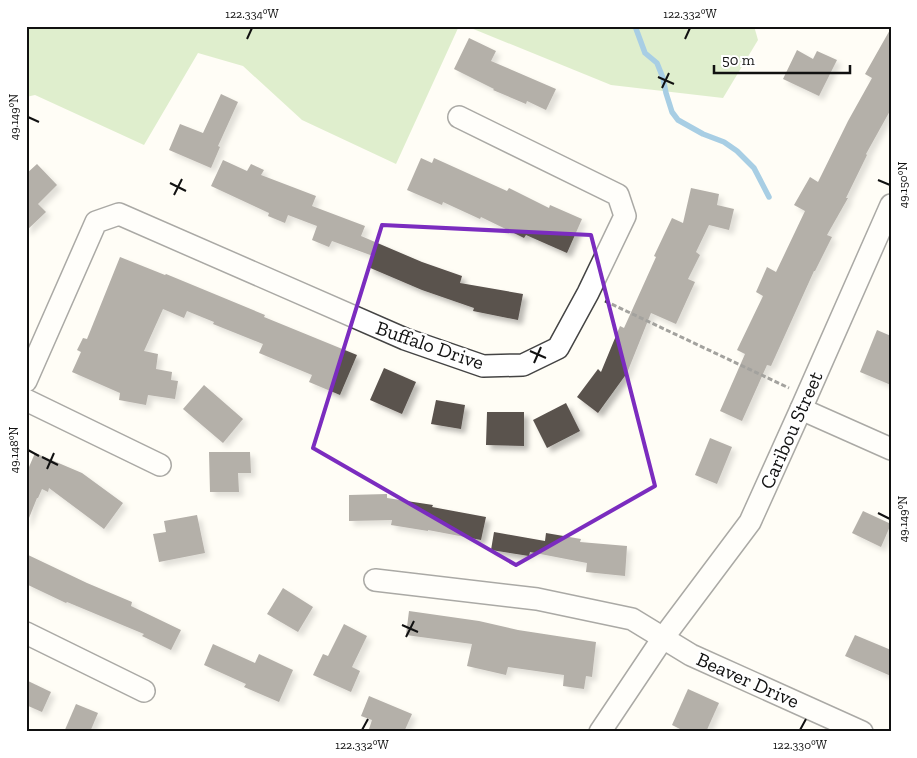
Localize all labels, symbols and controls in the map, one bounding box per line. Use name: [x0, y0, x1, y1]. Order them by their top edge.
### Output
text: 122.334°W: [225, 7, 279, 21]
text: 122.332°W: [663, 7, 717, 21]
scale bar: [714, 42, 851, 74]
text: 50 m: [722, 51, 755, 69]
text: 49.149°N: [7, 94, 21, 140]
text: 49.150°N: [896, 162, 910, 208]
street label: Buffalo Drive: [373, 315, 487, 375]
street label: Caribou Street: [754, 367, 828, 492]
text: 49.148°N: [7, 427, 21, 473]
text: 49.149°N: [896, 496, 910, 542]
street label: Beaver Drive: [693, 647, 803, 713]
text: 122.332°W: [335, 738, 389, 752]
text: 122.330°W: [773, 738, 828, 752]

